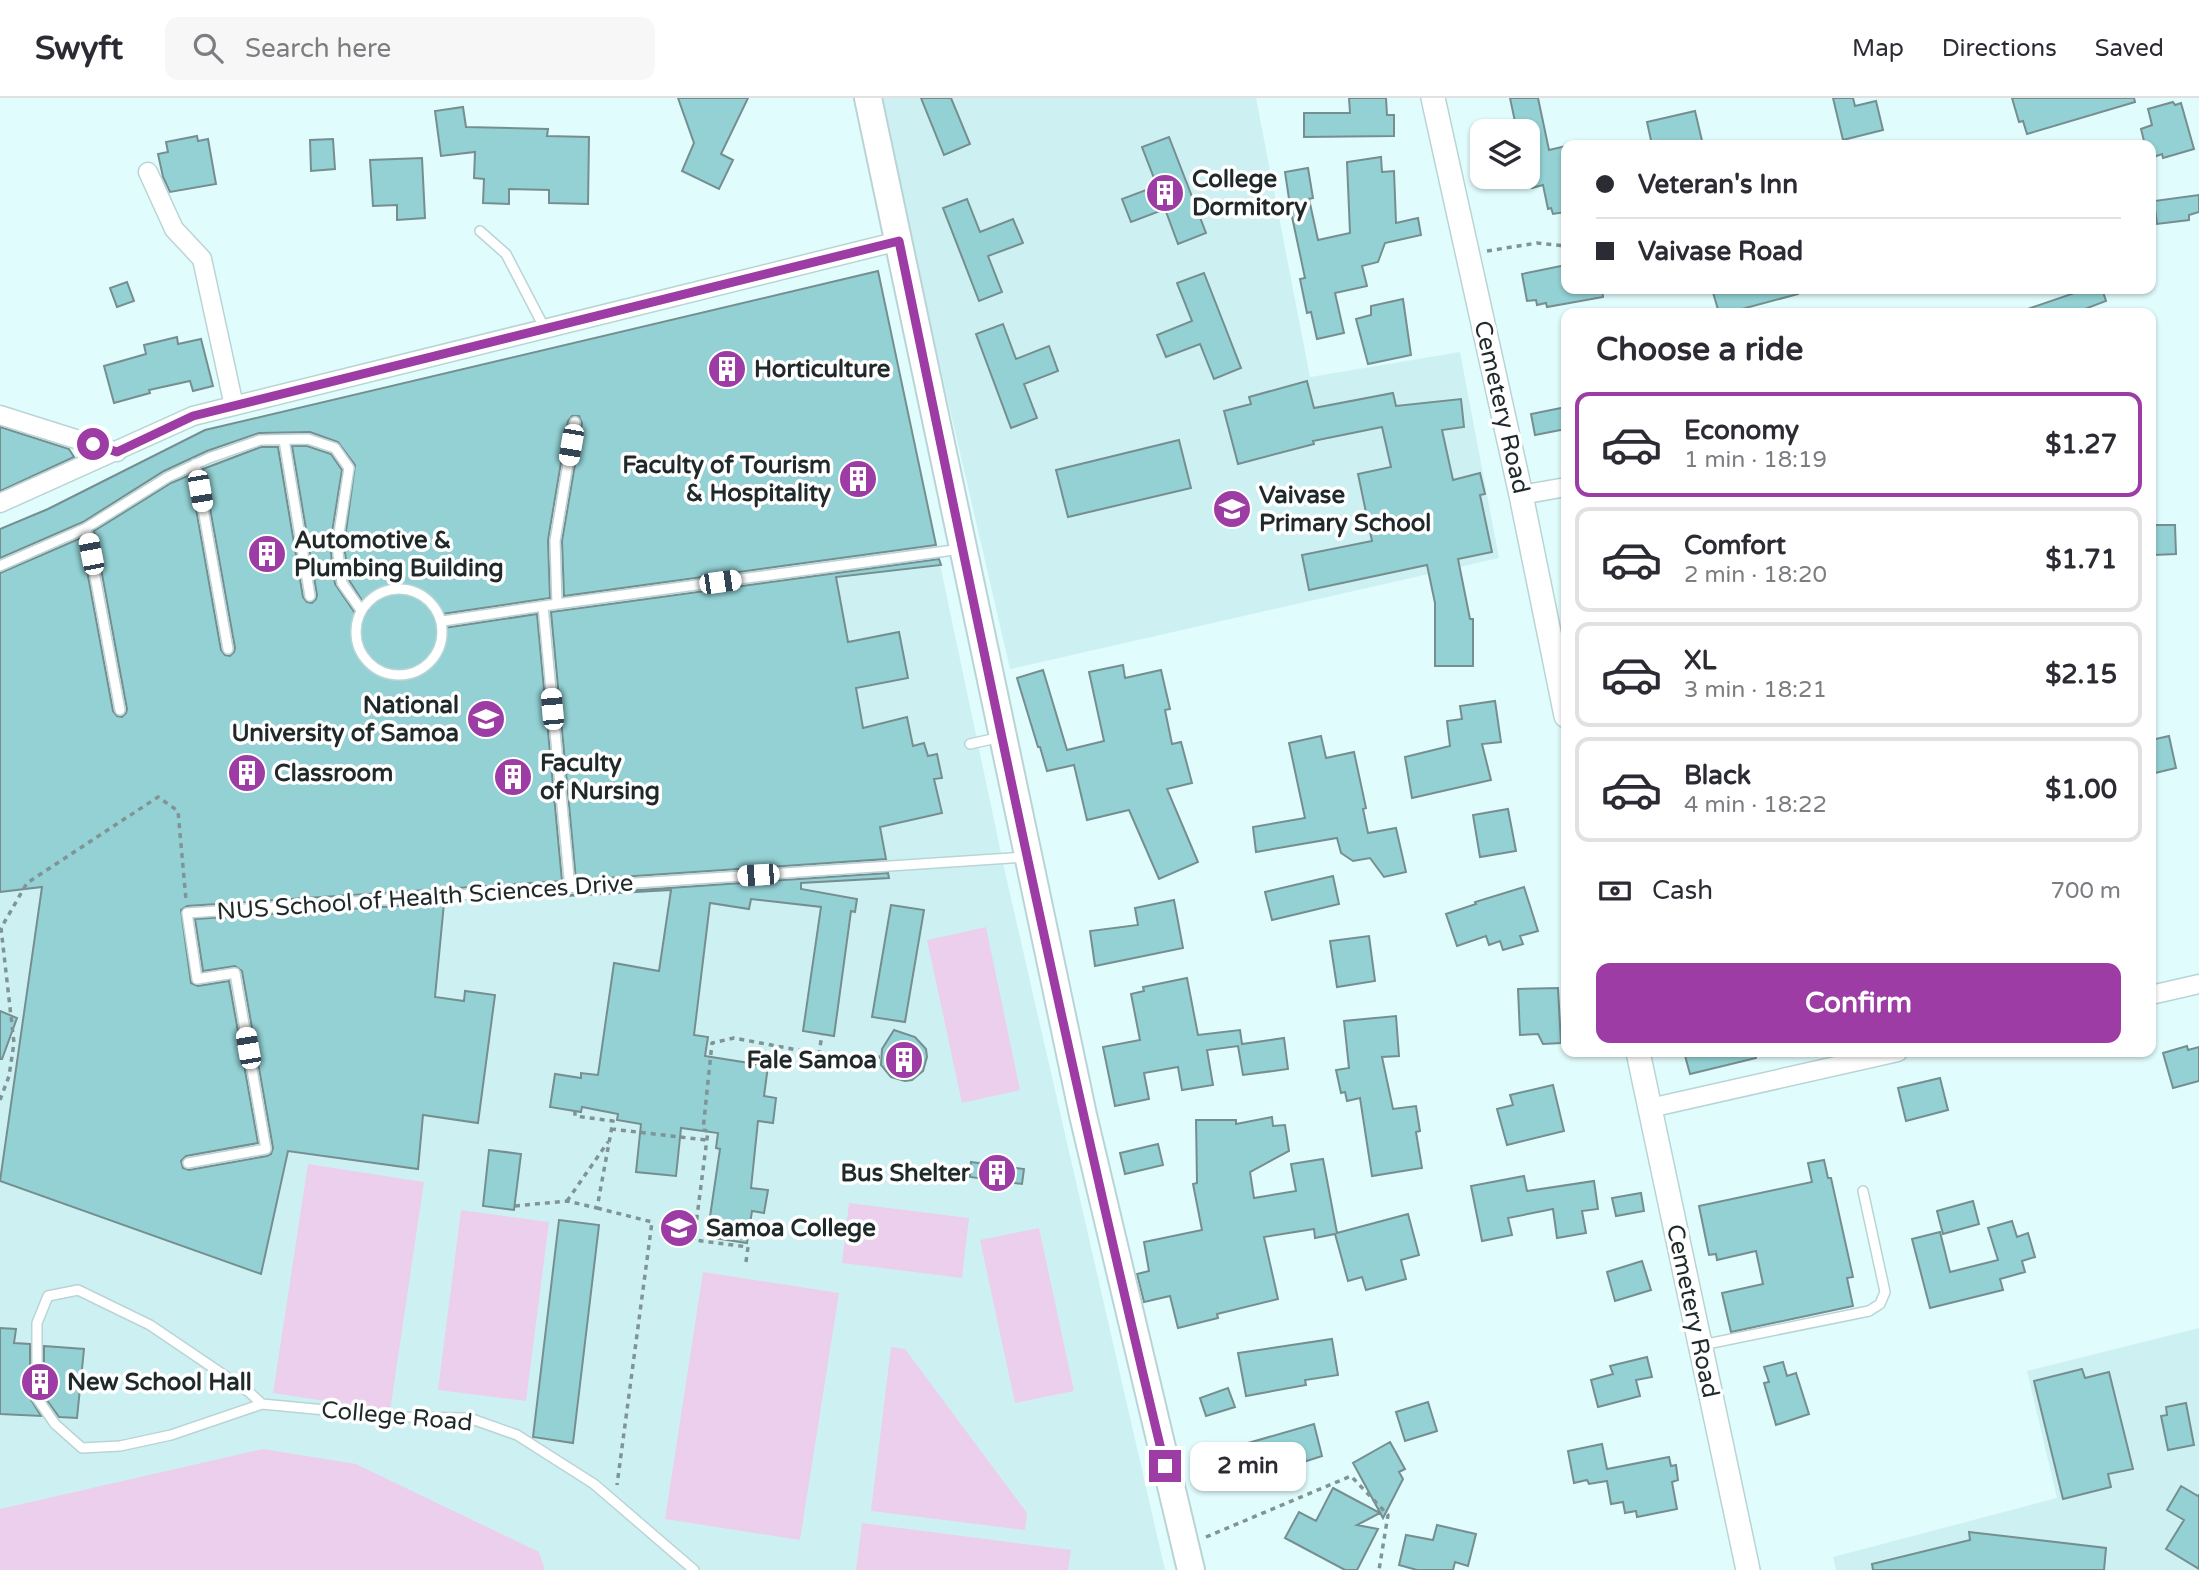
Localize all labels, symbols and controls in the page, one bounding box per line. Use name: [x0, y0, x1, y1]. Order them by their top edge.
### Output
search box: [165, 17, 655, 80]
text: Swyft: [35, 29, 123, 68]
icon: search: [189, 29, 227, 67]
text: Search here: [245, 33, 391, 64]
text: Map: [1852, 34, 1904, 63]
text: Directions: [1942, 34, 2057, 63]
text: Saved: [2095, 34, 2164, 63]
map controls: [1470, 119, 1540, 189]
button: layers: [1470, 119, 1540, 189]
place label: College Dormitory: [1192, 165, 1307, 222]
text: Veteran's Inn: [1638, 169, 1798, 200]
building icon: College Dormitory: [1144, 172, 1186, 214]
text: Vaivase Road: [1638, 236, 1803, 267]
street label: Cemetery Road: [1468, 318, 1536, 496]
text: Choose a ride: [1596, 331, 1803, 369]
building icon: Horticulture: [706, 348, 748, 390]
place label: Horticulture: [754, 355, 891, 384]
icon: car: [1600, 413, 1663, 476]
text: Economy: [1684, 415, 1799, 446]
car: [558, 422, 585, 468]
route start: [77, 428, 109, 460]
text: $1.27: [2045, 429, 2117, 460]
text: 1 min · 18:19: [1684, 446, 1827, 474]
place label: Faculty of Tourism & Hospitality: [622, 451, 831, 508]
building icon: Faculty of Tourism & Hospitality: [837, 458, 879, 500]
car: [187, 468, 214, 514]
place label: Vaivase Primary School: [1259, 481, 1431, 538]
school or university icon: Vaivase Primary School: [1211, 488, 1253, 530]
place label: Automotive & Plumbing Building: [294, 526, 504, 583]
icon: car: [1600, 528, 1663, 591]
text: Comfort: [1684, 530, 1786, 561]
car: [77, 531, 106, 577]
building icon: Automotive & Plumbing Building: [246, 533, 288, 575]
text: $1.71: [2045, 544, 2117, 575]
text: 2 min · 18:20: [1684, 561, 1827, 589]
car: [698, 569, 743, 595]
icon: car: [1600, 643, 1663, 706]
text: XL: [1684, 645, 1716, 676]
text: $2.15: [2045, 659, 2117, 690]
text: 3 min · 18:21: [1684, 676, 1827, 704]
car: [540, 687, 565, 731]
place label: National University of Samoa: [231, 691, 459, 748]
school or university icon: National University of Samoa: [465, 698, 507, 740]
place label: Faculty of Nursing: [540, 749, 660, 806]
building icon: Classroom: [226, 752, 268, 794]
building icon: Faculty of Nursing: [492, 756, 534, 798]
icon: car: [1600, 758, 1663, 821]
place label: Classroom: [274, 759, 393, 788]
text: Black: [1684, 760, 1751, 791]
text: $1.00: [2045, 774, 2117, 805]
text: 4 min · 18:22: [1684, 791, 1827, 819]
car: [737, 863, 780, 887]
street label: NUS School of Health Sciences Drive: [216, 868, 634, 927]
icon: cash: [1596, 872, 1634, 910]
text: Cash: [1652, 875, 1713, 906]
text: 700 m: [2051, 877, 2121, 905]
button: Confirm: [1596, 963, 2121, 1043]
car: [235, 1025, 262, 1071]
building icon: Fale Samoa: [883, 1039, 925, 1081]
place label: Fale Samoa: [747, 1046, 877, 1075]
building icon: Bus Shelter: [976, 1152, 1018, 1194]
place label: Bus Shelter: [841, 1159, 971, 1188]
school or university icon: Samoa College: [658, 1207, 700, 1249]
place label: Samoa College: [706, 1214, 876, 1243]
street label: Cemetery Road: [1660, 1222, 1725, 1401]
building icon: New School Hall: [19, 1361, 61, 1403]
place label: New School Hall: [67, 1368, 252, 1397]
street label: College Road: [320, 1395, 474, 1438]
callout: 2 min: [1190, 1442, 1305, 1490]
route end: [1149, 1450, 1181, 1482]
text: 2 min: [1217, 1452, 1279, 1480]

